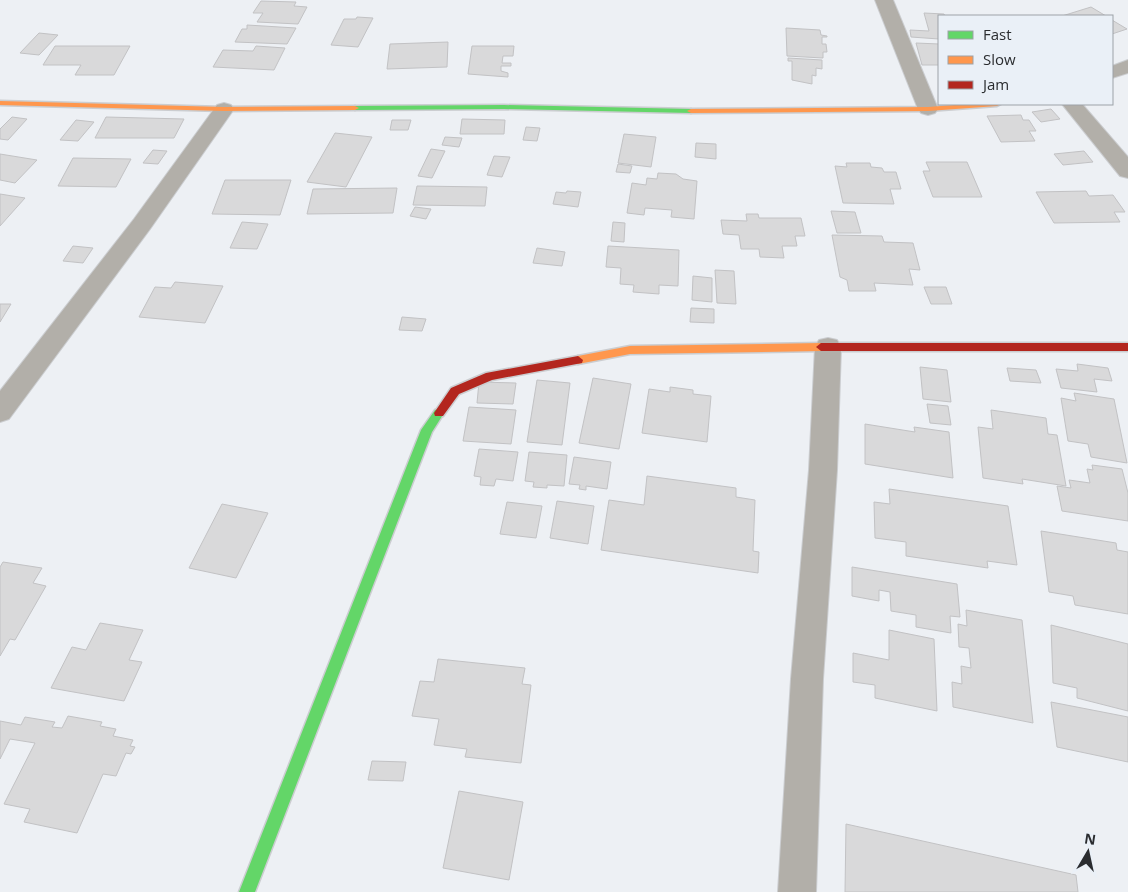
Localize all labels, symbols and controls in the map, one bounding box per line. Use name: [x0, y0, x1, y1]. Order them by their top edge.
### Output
legend: [938, 15, 1113, 105]
text: Fast: [983, 24, 1012, 44]
text: Slow: [983, 49, 1016, 69]
text: Jam: [981, 74, 1009, 94]
north arrow: [1063, 827, 1113, 877]
text: N: [1083, 828, 1097, 849]

